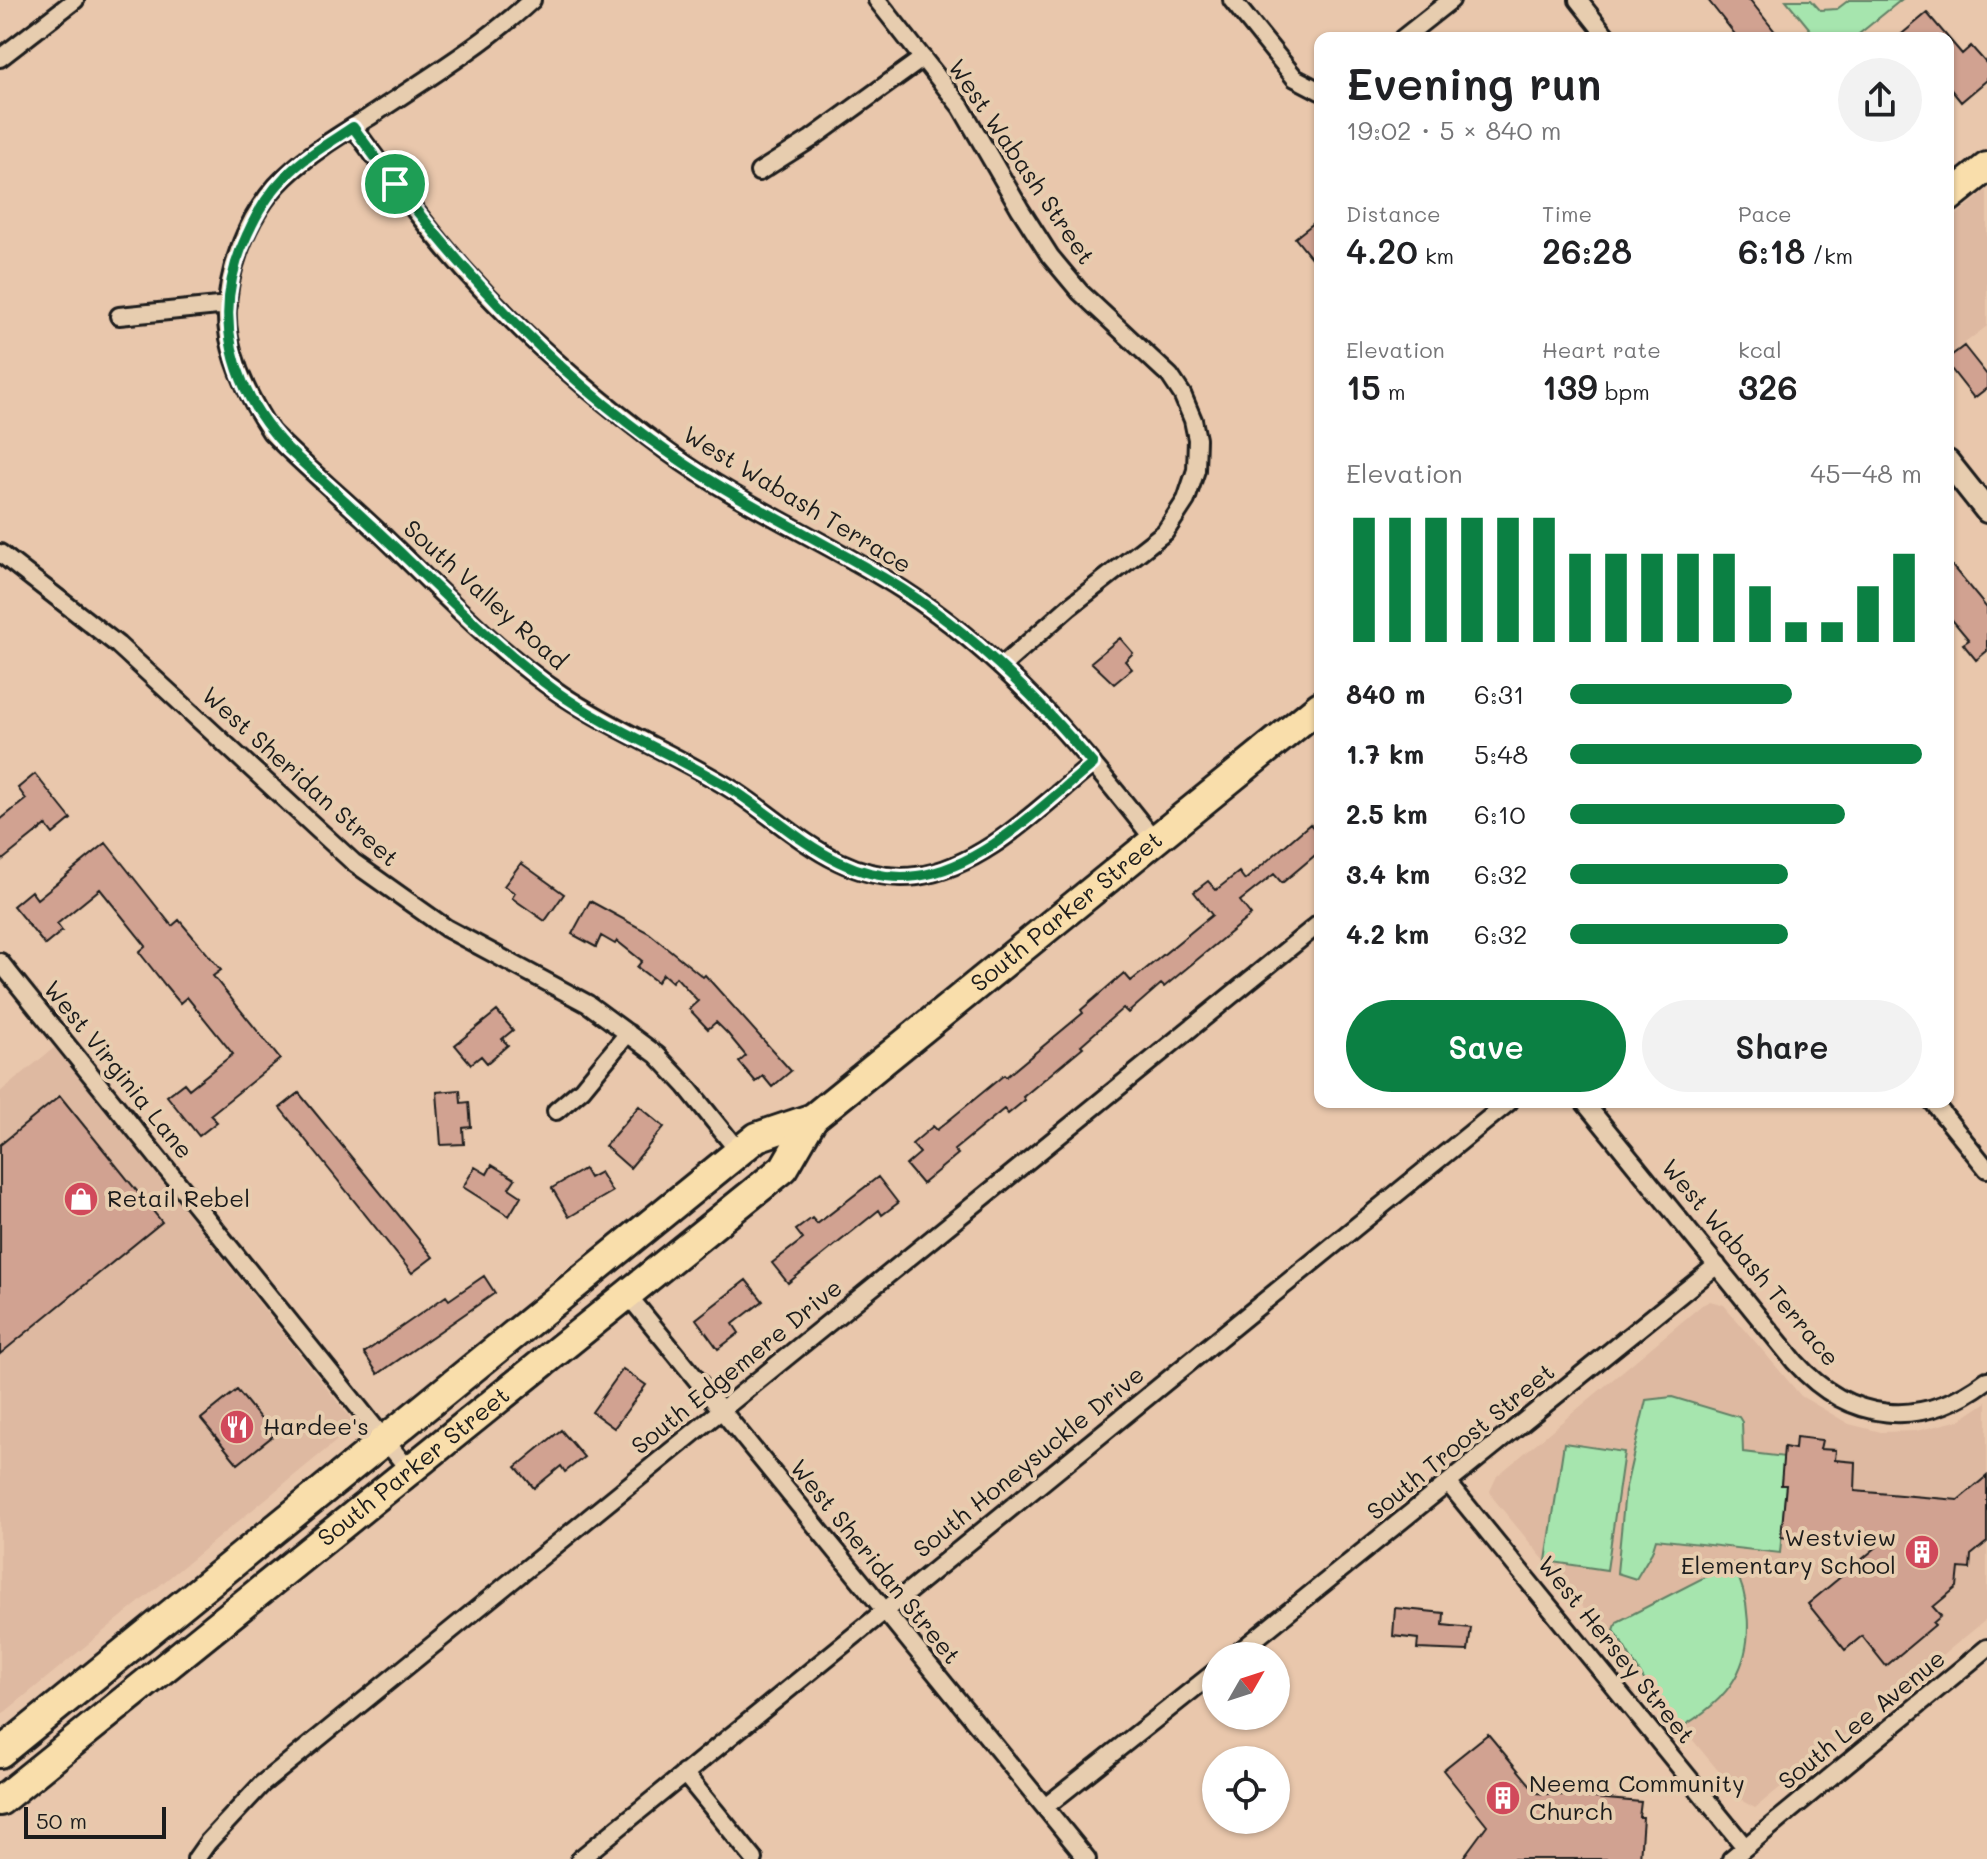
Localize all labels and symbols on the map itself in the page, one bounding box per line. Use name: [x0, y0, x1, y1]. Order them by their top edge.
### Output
street label: West Wabash Street: [942, 52, 1103, 270]
pin: [361, 150, 429, 218]
street label: West Wabash Terrace: [678, 418, 918, 579]
street label: South Valley Road: [398, 512, 574, 676]
street label: West Sheridan Street: [196, 679, 406, 873]
street label: South Parker Street: [964, 824, 1168, 998]
street label: West Virginia Lane: [38, 973, 201, 1165]
street label: West Wabash Terrace: [1655, 1152, 1847, 1372]
shop icon: Retail Rebel: [62, 1180, 100, 1218]
place label: Retail Rebel: [107, 1182, 250, 1213]
street label: South Edgemere Drive: [624, 1271, 848, 1460]
street label: South Troost Street: [1360, 1356, 1560, 1526]
street label: South Honeysuckle Drive: [906, 1358, 1150, 1564]
street label: South Parker Street: [311, 1379, 515, 1552]
restaurant icon: Hardee's: [218, 1408, 256, 1446]
place label: Hardee's: [263, 1410, 369, 1441]
street label: West Sheridan Street: [784, 1452, 968, 1670]
place label: Westview Elementary School: [1681, 1521, 1896, 1580]
building icon: Westview Elementary School: [1903, 1533, 1941, 1571]
street label: West Hersey Street: [1532, 1549, 1703, 1749]
north arrow: [1202, 1642, 1290, 1730]
street label: South Lee Avenue: [1771, 1642, 1951, 1796]
place label: Neema Community Church: [1529, 1767, 1745, 1826]
building icon: Neema Community Church: [1484, 1779, 1522, 1817]
scale bar: [24, 1803, 166, 1839]

